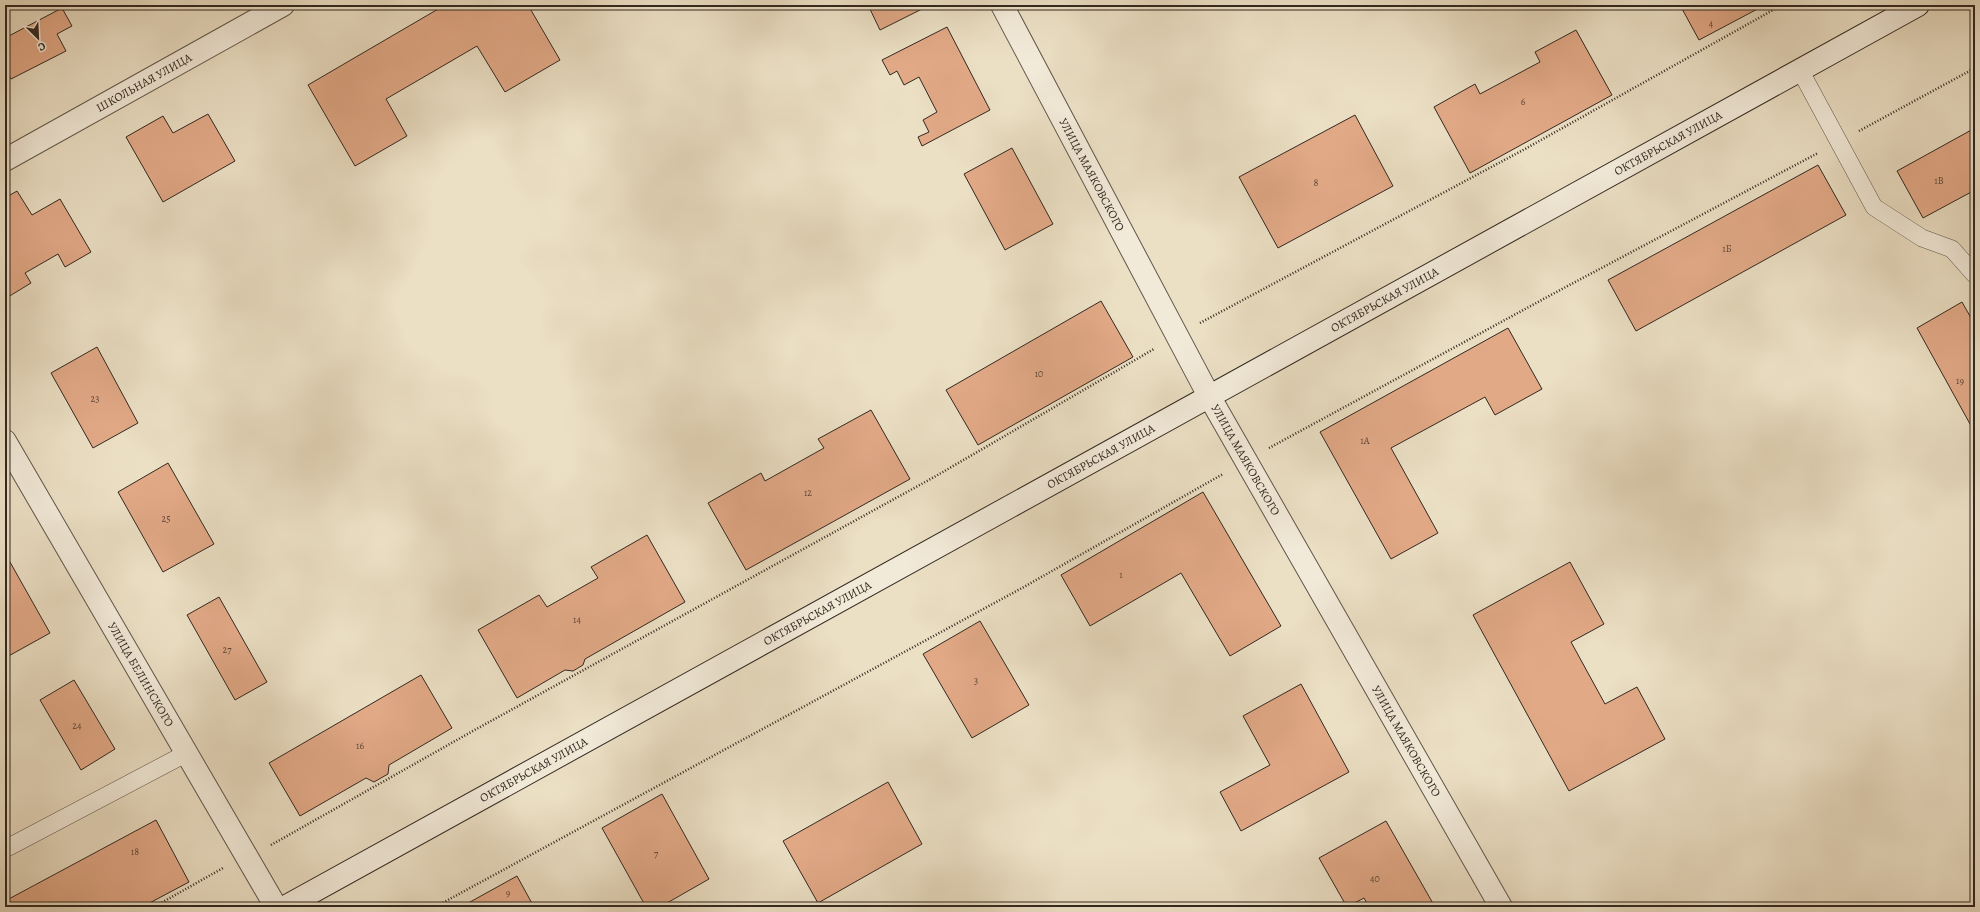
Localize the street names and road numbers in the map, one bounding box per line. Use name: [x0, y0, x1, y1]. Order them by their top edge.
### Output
street label: ШКОЛЬНАЯ УЛИЦА: [93, 49, 195, 116]
street label: ОКТЯБРЬСКАЯ УЛИЦА: [1611, 106, 1726, 179]
street label: УЛИЦА МАЯКОВСКОГО: [1055, 115, 1128, 234]
street label: ОКТЯБРЬСКАЯ УЛИЦА: [1328, 263, 1442, 336]
street label: УЛИЦА МАЯКОВСКОГО: [1207, 401, 1284, 519]
street label: ОКТЯБРЬСКАЯ УЛИЦА: [1044, 420, 1158, 493]
street label: ОКТЯБРЬСКАЯ УЛИЦА: [760, 576, 875, 649]
street label: УЛИЦА БЕЛИНСКОГО: [104, 619, 177, 730]
street label: УЛИЦА МАЯКОВСКОГО: [1368, 683, 1444, 800]
street label: ОКТЯБРЬСКАЯ УЛИЦА: [477, 733, 591, 806]

